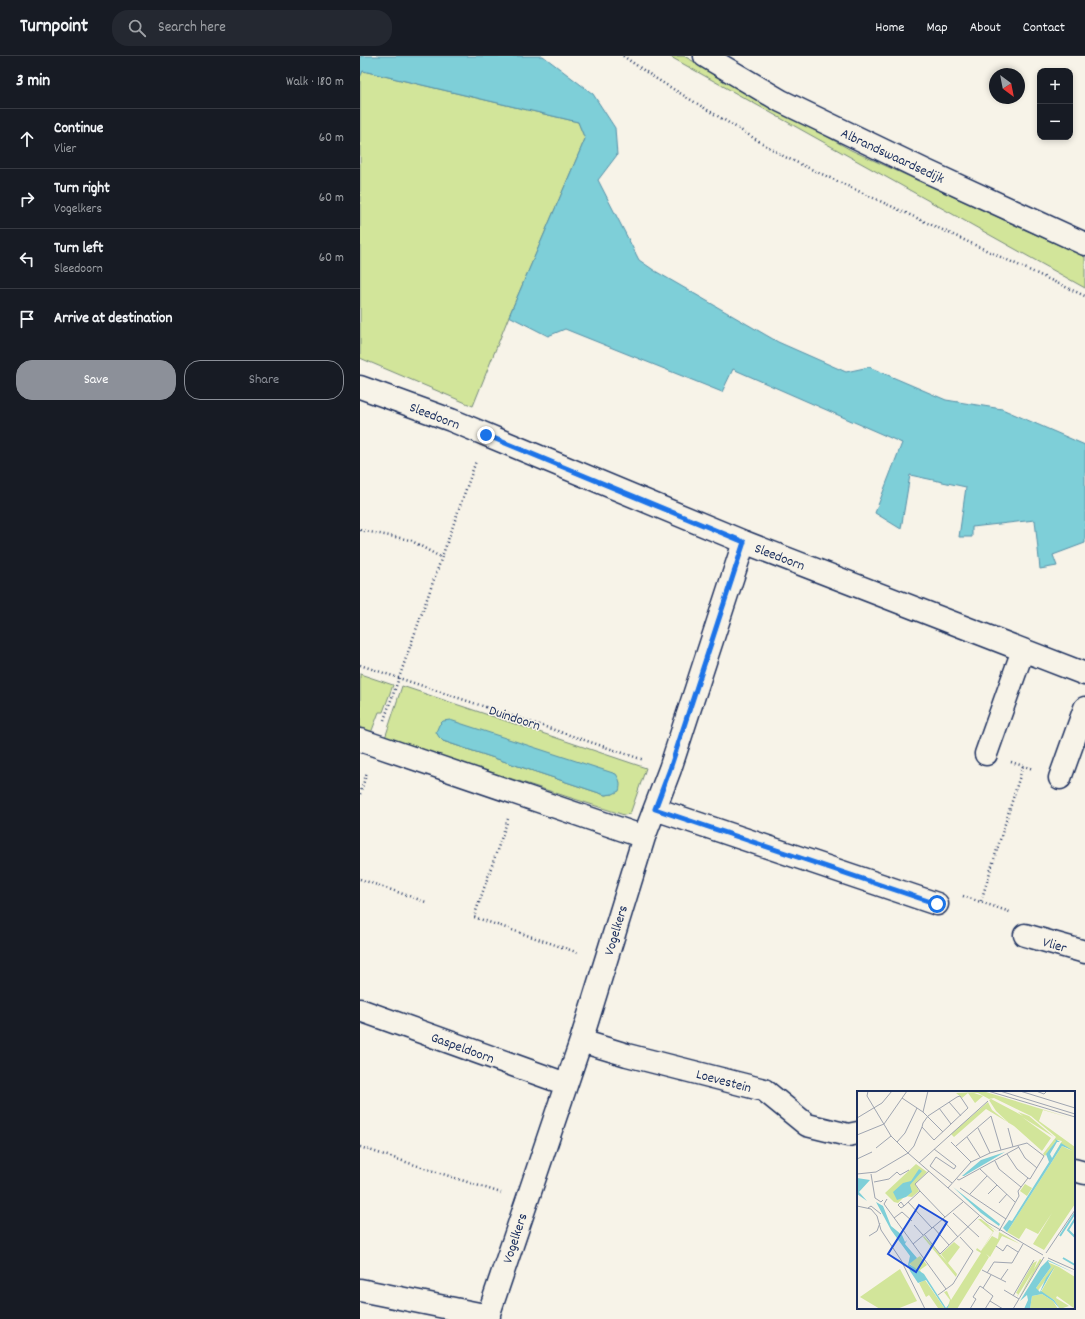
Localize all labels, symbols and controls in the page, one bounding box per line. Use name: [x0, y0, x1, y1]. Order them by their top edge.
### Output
search box: [112, 10, 392, 46]
text: Turnpoint: [20, 14, 88, 41]
icon: search: [126, 17, 148, 39]
text: Search here: [158, 17, 226, 39]
text: Home: [875, 18, 904, 38]
text: Map: [926, 18, 948, 38]
text: About: [970, 18, 1001, 38]
text: Contact: [1023, 18, 1065, 38]
north arrow: [989, 68, 1025, 104]
map controls: [1037, 68, 1073, 140]
button: +: [1037, 68, 1073, 104]
text: 3 min: [16, 70, 50, 94]
text: Walk · 180 m: [286, 73, 344, 92]
button: −: [1037, 104, 1073, 140]
text: Continue: [54, 118, 103, 140]
street label: Albrandswaardsedijk: [837, 124, 947, 190]
icon: ahead: [16, 128, 38, 150]
text: 60 m: [319, 129, 344, 148]
text: Vlier: [54, 140, 76, 159]
text: Turn right: [54, 178, 110, 200]
icon: right: [16, 188, 38, 210]
text: 60 m: [319, 189, 344, 208]
text: Vogelkers: [54, 200, 102, 219]
text: Turn left: [54, 238, 103, 260]
icon: left: [16, 248, 38, 270]
text: 60 m: [319, 249, 344, 268]
text: Sleedoorn: [54, 260, 103, 279]
icon: arrive: [16, 308, 38, 330]
text: Arrive at destination: [54, 308, 172, 330]
button: Save: [16, 360, 176, 400]
button: Share: [184, 360, 344, 400]
street label: Sleedoorn: [406, 398, 462, 436]
route end: [477, 426, 495, 444]
street label: Sleedoorn: [751, 539, 807, 577]
street label: Duindoorn: [486, 701, 543, 737]
route start: [928, 895, 946, 913]
street label: Vogelkers: [600, 903, 634, 958]
street label: Vlier: [1040, 933, 1070, 959]
street label: Gaspeldoorn: [428, 1028, 497, 1070]
street label: Loevestein: [694, 1065, 753, 1099]
inset map: [857, 1091, 1075, 1309]
street label: Vogelkers: [498, 1211, 533, 1266]

